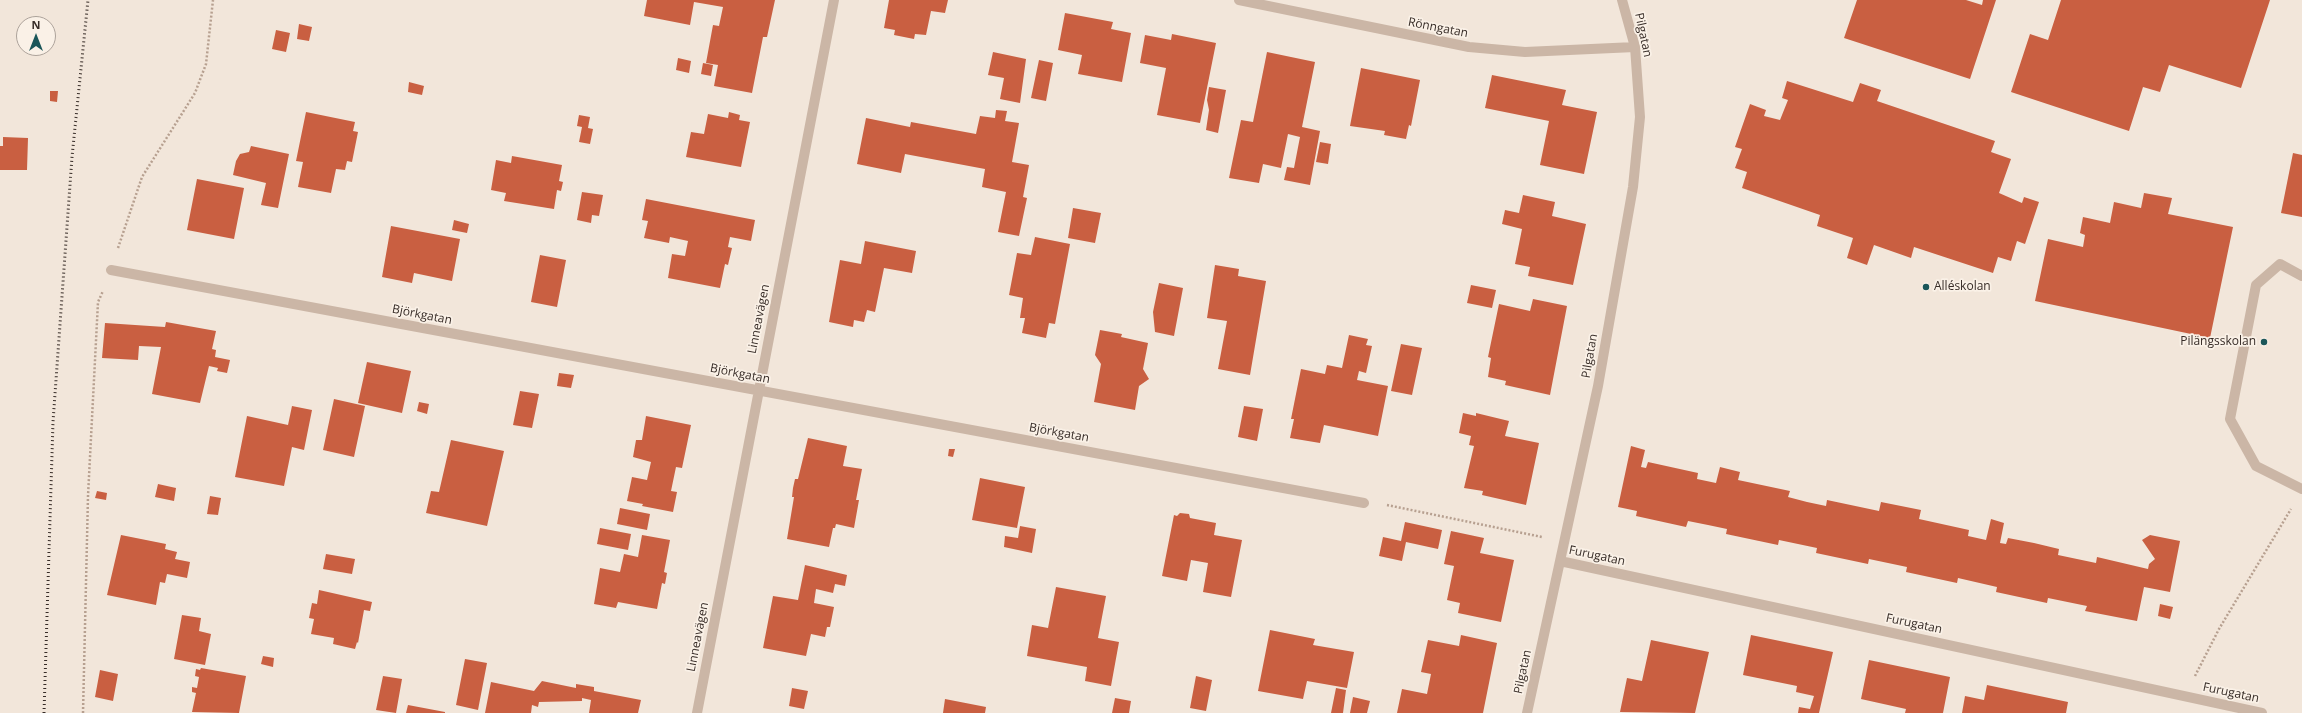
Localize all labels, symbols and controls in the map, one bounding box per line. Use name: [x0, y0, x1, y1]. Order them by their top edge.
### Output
street label: Pilgatan: [1631, 12, 1655, 58]
street label: Rönngatan: [1407, 15, 1469, 41]
north arrow: [16, 16, 56, 56]
text: N: [32, 17, 40, 32]
place label: Alléskolan: [1934, 280, 1991, 294]
marker: Alléskolan: [1921, 282, 1931, 292]
street label: Linneavägen: [745, 283, 773, 355]
street label: Björkgatan: [391, 302, 453, 328]
street label: Pilgatan: [1579, 333, 1601, 379]
place label: Pilängsskolan: [2180, 335, 2256, 349]
marker: Pilängsskolan: [2259, 337, 2269, 347]
street label: Björkgatan: [709, 361, 771, 387]
street label: Björkgatan: [1028, 421, 1090, 445]
street label: Furugatan: [1567, 543, 1627, 569]
street label: Linneavägen: [684, 601, 712, 673]
street label: Furugatan: [1884, 611, 1944, 637]
street label: Pilgatan: [1511, 649, 1535, 695]
street label: Furugatan: [2201, 680, 2261, 706]

